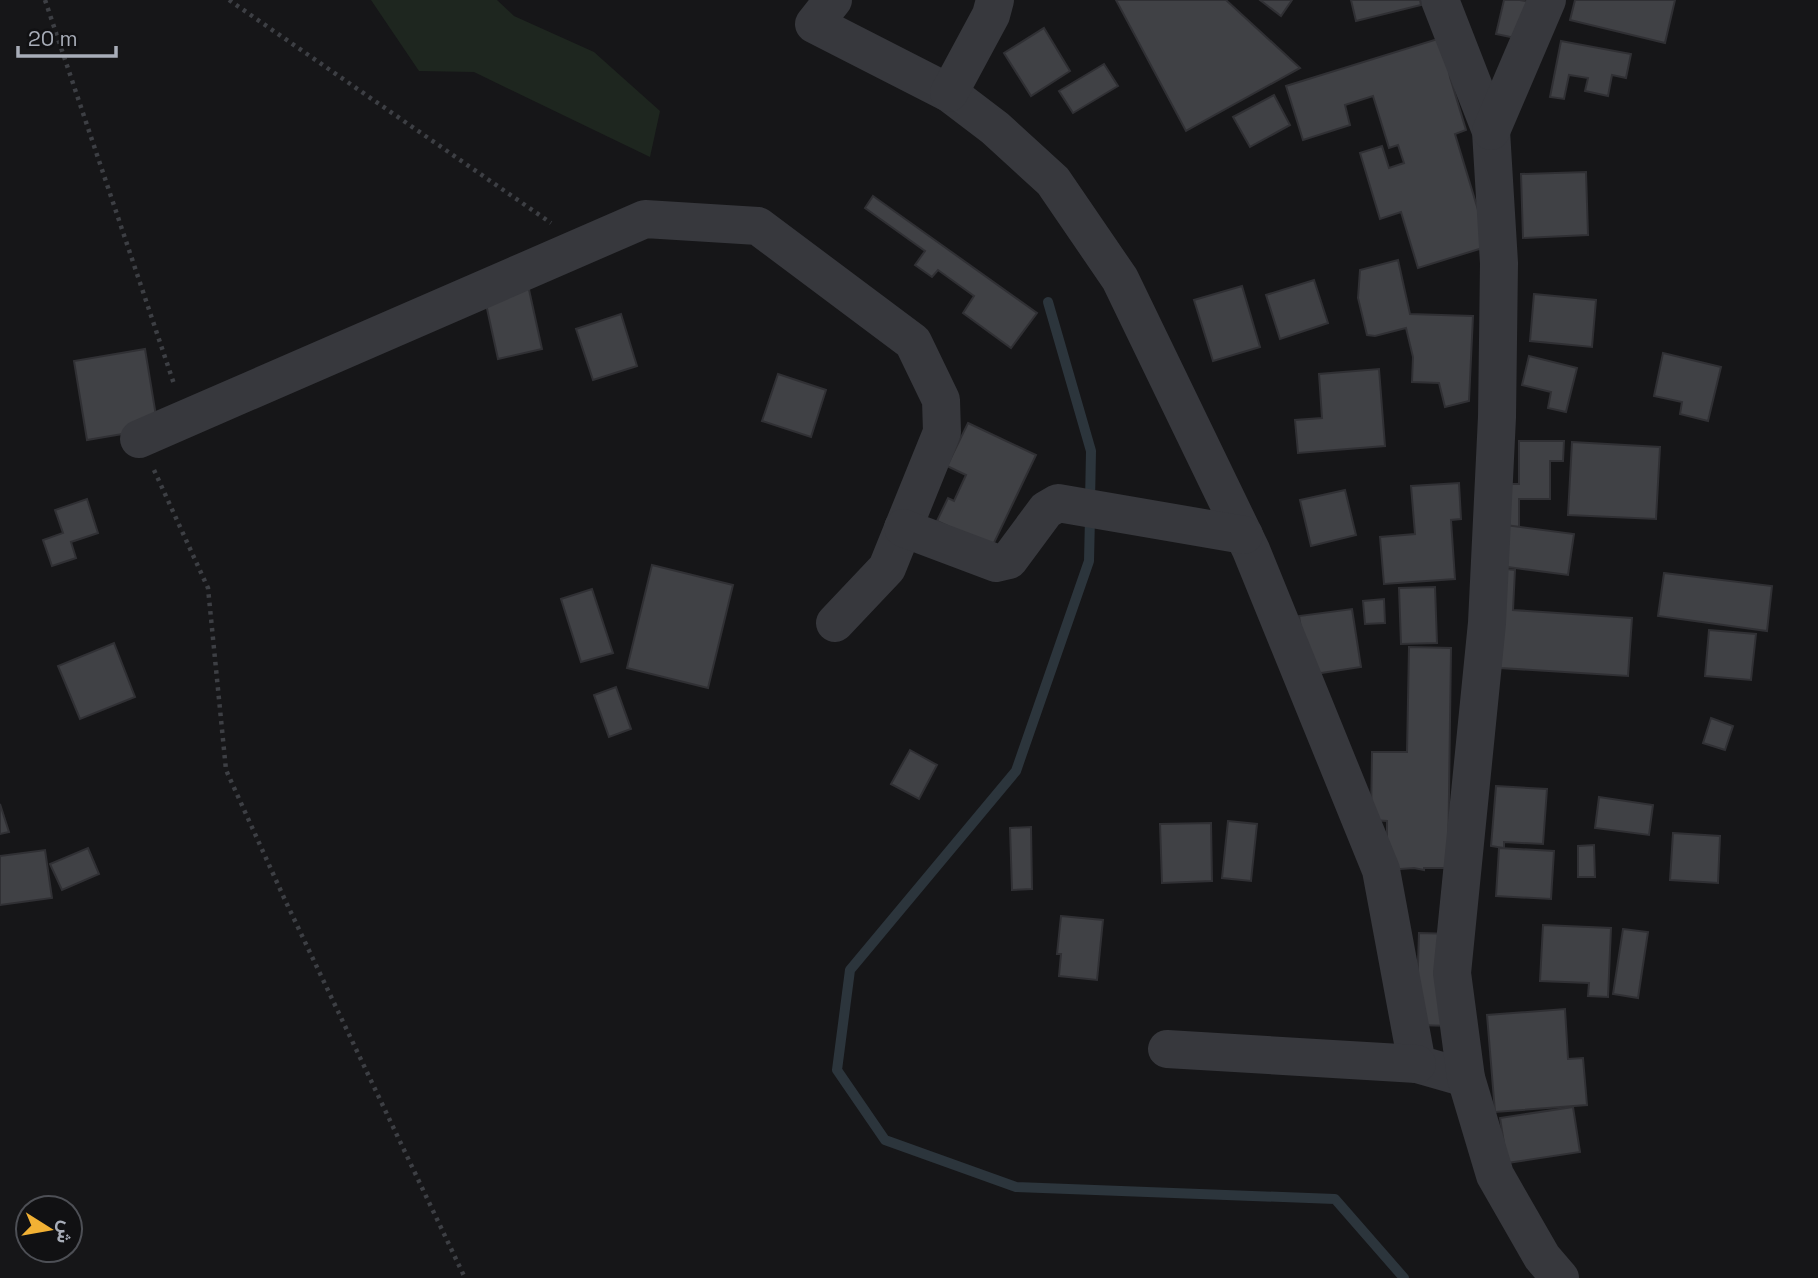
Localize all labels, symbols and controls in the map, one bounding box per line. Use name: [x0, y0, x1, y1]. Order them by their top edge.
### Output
scale bar: [18, 14, 116, 58]
text: 20 m: [28, 25, 78, 52]
north arrow: [14, 1194, 84, 1264]
text: ش: [51, 1219, 80, 1246]

